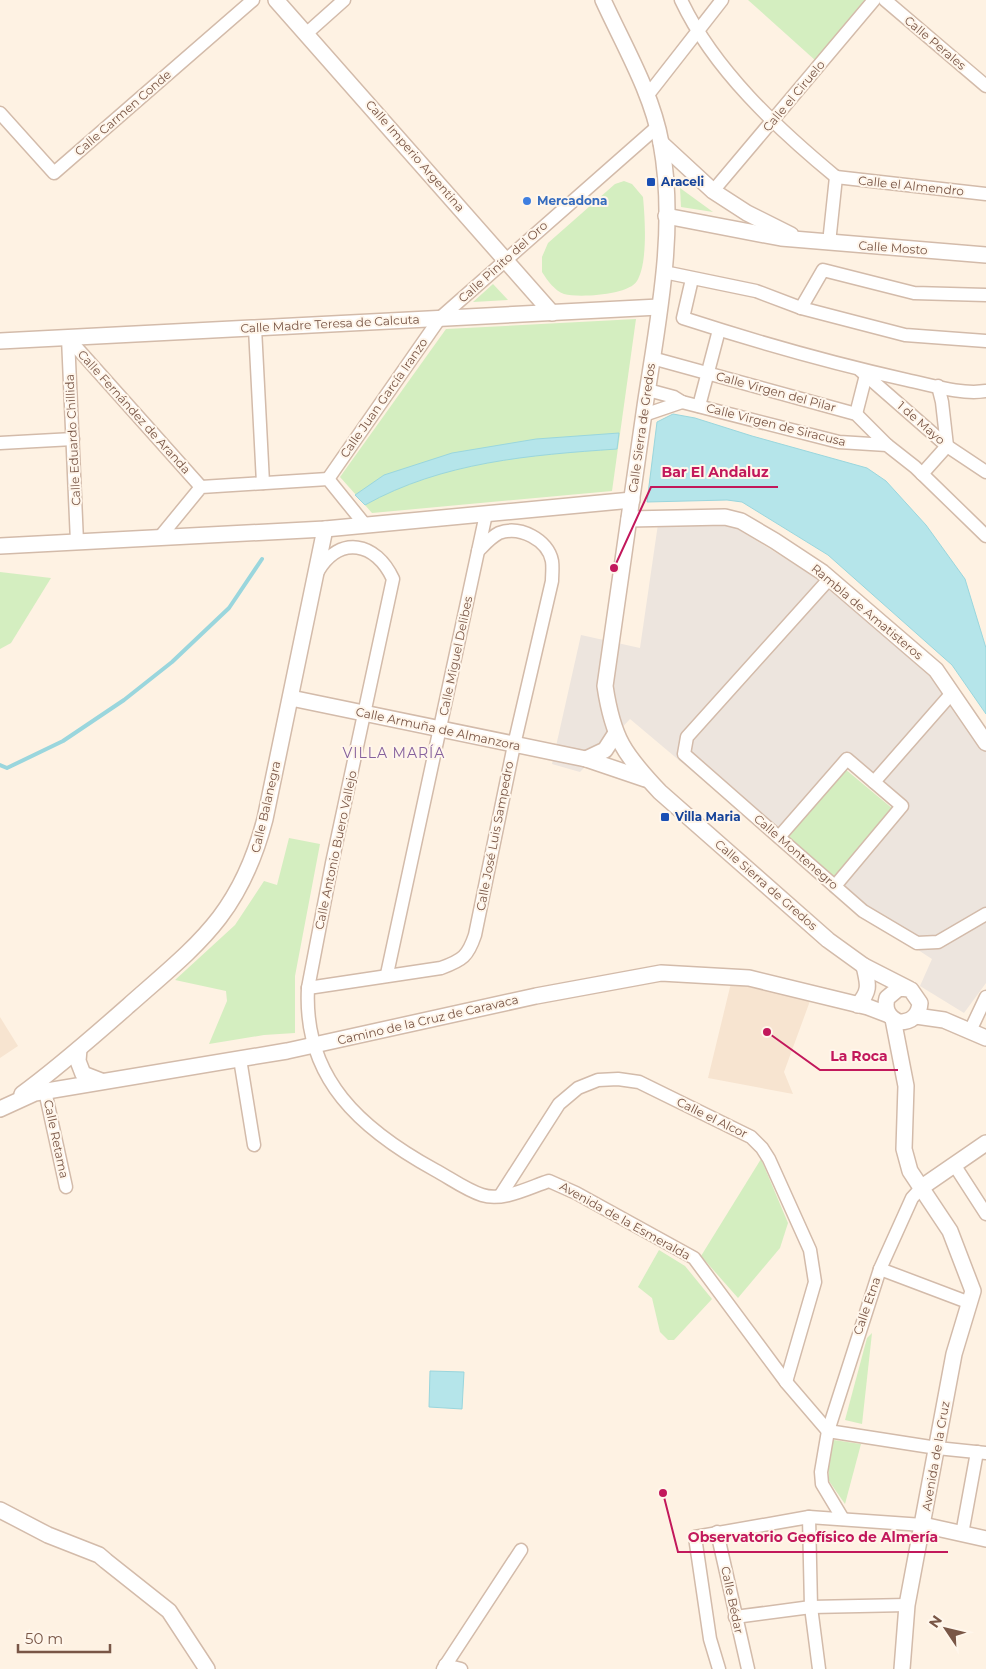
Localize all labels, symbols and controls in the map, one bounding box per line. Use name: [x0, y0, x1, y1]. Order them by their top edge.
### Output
street label: Calle Perales: [901, 13, 969, 73]
street label: Calle el Ciruelo: [759, 57, 828, 134]
street label: Calle Carmen Conde: [71, 67, 174, 159]
street label: Calle Imperio Argentina: [363, 97, 468, 214]
street label: Calle el Almendro: [857, 172, 965, 199]
place label: Araceli: [660, 174, 704, 189]
marker: Araceli: [645, 176, 657, 188]
place label: Mercadona: [537, 193, 608, 208]
marker: Mercadona: [521, 195, 533, 207]
street label: Calle Pinito del Oro: [455, 218, 550, 306]
street label: Calle Mosto: [858, 238, 928, 257]
street label: Calle Madre Teresa de Calcuta: [240, 311, 420, 336]
street label: Calle Juan García Iranzo: [337, 335, 431, 460]
street label: Calle Fernández de Aranda: [75, 347, 194, 477]
street label: Calle Sierra de Gredos: [625, 362, 658, 494]
street label: Calle Virgen del Pilar: [714, 368, 838, 415]
street label: Calle Eduardo Chillida: [62, 374, 83, 506]
street label: 1 de Mayo: [894, 398, 948, 447]
street label: Calle Virgen de Siracusa: [705, 400, 848, 449]
callout: Bar El Andaluz: [651, 458, 778, 487]
text: Bar El Andaluz: [661, 463, 769, 481]
street label: Rambla de Amatisteros: [809, 561, 926, 663]
street label: Calle Miguel Delibes: [436, 595, 476, 717]
street label: Calle Armuña de Almanzora: [354, 704, 522, 753]
district label: VILLA MARÍA: [343, 744, 445, 762]
street label: Calle Balanegra: [248, 760, 283, 854]
street label: Calle José Luis Sampedro: [473, 760, 516, 912]
street label: Calle Antonio Buero Vallejo: [311, 769, 360, 931]
place label: Villa Maria: [674, 809, 741, 824]
marker: Villa Maria: [659, 811, 671, 823]
street label: Calle Montenegro: [751, 811, 842, 892]
street label: Calle Sierra de Gredos: [712, 836, 821, 933]
street label: Camino de la Cruz de Caravaca: [336, 991, 520, 1048]
callout: La Roca: [820, 1041, 898, 1070]
text: La Roca: [830, 1047, 888, 1065]
street label: Calle el Alcor: [674, 1094, 750, 1141]
street label: Calle Retama: [41, 1098, 72, 1179]
street label: Avenida de la Esmeralda: [557, 1178, 693, 1263]
street label: Calle Etna: [850, 1275, 883, 1337]
street label: Avenida de la Cruz: [918, 1400, 953, 1512]
callout: Observatorio Geofísico de Almería: [678, 1523, 948, 1552]
text: Observatorio Geofísico de Almería: [688, 1528, 938, 1546]
street label: Calle Bédar: [718, 1565, 747, 1635]
north arrow: [921, 1604, 971, 1654]
text: N: [925, 1612, 946, 1631]
scale bar: [18, 1622, 110, 1654]
text: 50 m: [25, 1629, 63, 1648]

